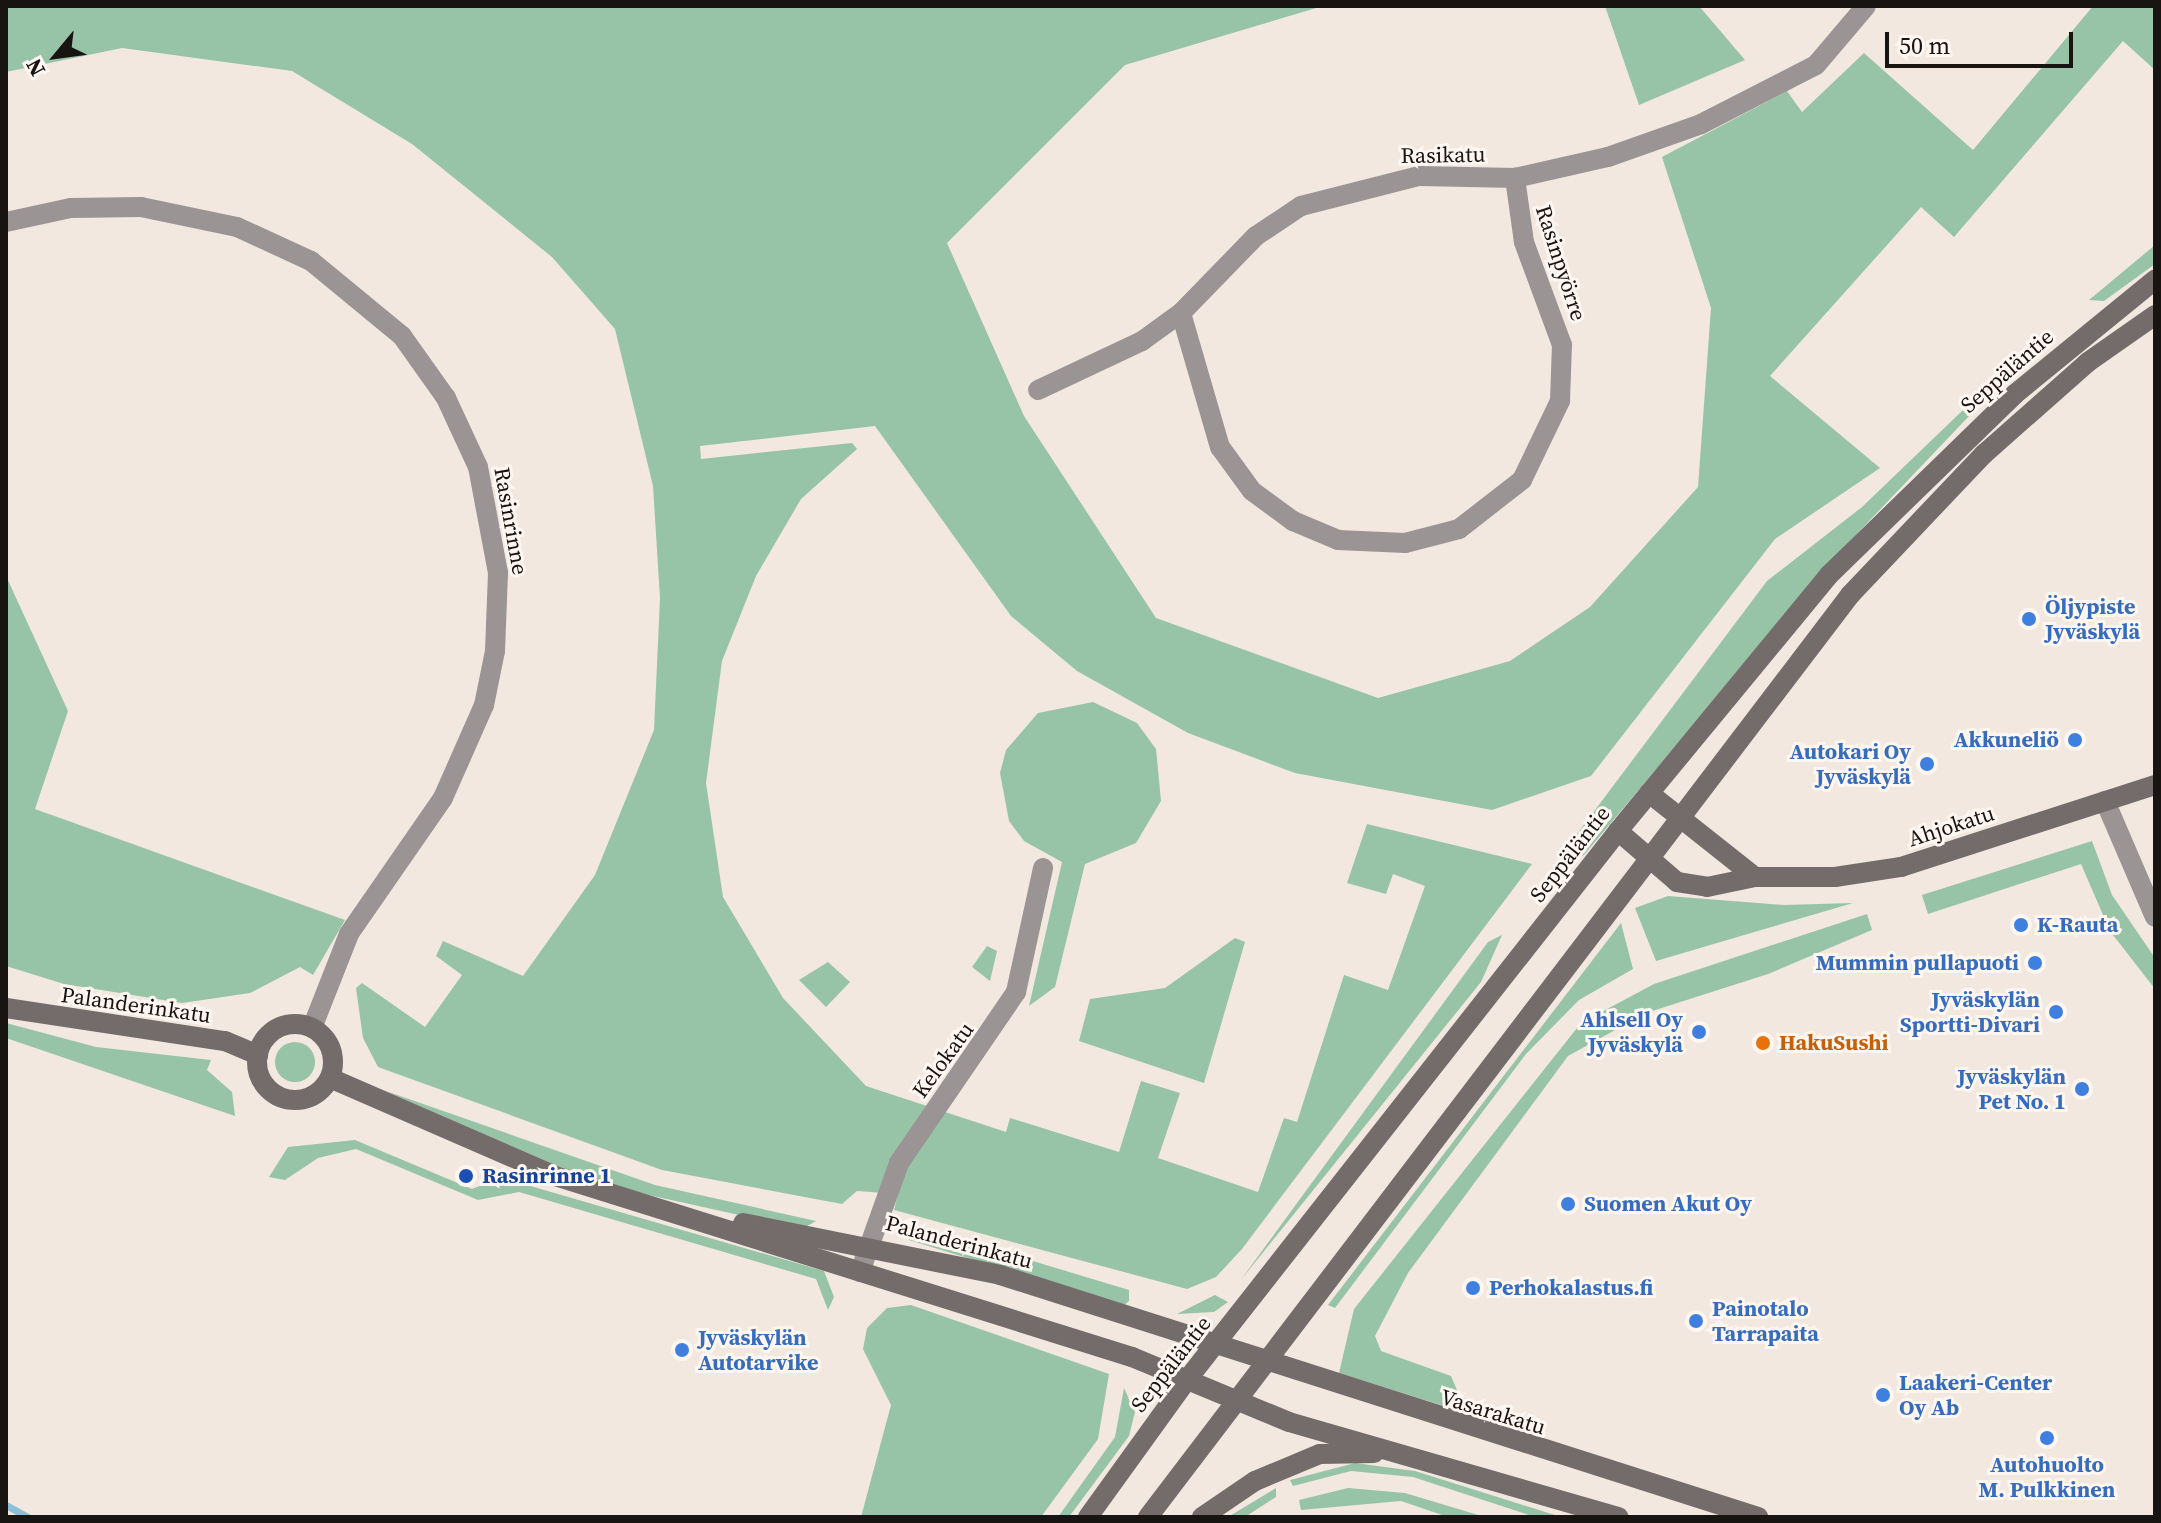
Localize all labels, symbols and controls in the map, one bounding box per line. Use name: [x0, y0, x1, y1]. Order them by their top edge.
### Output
north arrow: [16, 16, 96, 96]
scale bar: [1889, 16, 2077, 66]
text: 50 m: [1899, 29, 1950, 62]
text: N: [18, 53, 52, 82]
street label: Rasikatu: [1400, 141, 1486, 169]
street label: Rasinpyörre: [1530, 202, 1592, 324]
street label: Seppäläntie: [1955, 323, 2059, 419]
street label: Rasinrinne: [489, 465, 533, 577]
place label: Öljypiste Jyväskylä: [2045, 593, 2140, 644]
marker: Öljypiste Jyväskylä: [2020, 610, 2038, 628]
place label: Akkuneliö: [1954, 727, 2059, 753]
marker: Akkuneliö: [2066, 731, 2084, 749]
place label: Autokari Oy Jyväskylä: [1790, 738, 1911, 790]
marker: Autokari Oy Jyväskylä: [1918, 755, 1936, 773]
street label: Ahjokatu: [1905, 800, 1997, 852]
street label: Seppäläntie: [1524, 801, 1616, 907]
place label: K-Rauta: [2037, 912, 2118, 938]
marker: K-Rauta: [2012, 916, 2030, 934]
place label: Mummin pullapuoti: [1816, 950, 2019, 976]
marker: Mummin pullapuoti: [2026, 954, 2044, 972]
street label: Palanderinkatu: [59, 981, 213, 1029]
place label: Jyväskylän Sportti-Divari: [1900, 986, 2040, 1038]
marker: Jyväskylän Sportti-Divari: [2047, 1003, 2065, 1021]
place label: Ahlsell Oy Jyväskylä: [1580, 1006, 1683, 1058]
street label: Kelokatu: [907, 1017, 979, 1103]
marker: Ahlsell Oy Jyväskylä: [1690, 1023, 1708, 1041]
place label: HakuSushi: [1779, 1030, 1889, 1056]
marker: HakuSushi: [1754, 1034, 1772, 1052]
place label: Jyväskylän Pet No. 1: [1957, 1063, 2066, 1114]
marker: Jyväskylän Pet No. 1: [2073, 1080, 2091, 1098]
place label: Rasinrinne 1: [482, 1163, 611, 1189]
marker: Rasinrinne 1: [457, 1167, 475, 1185]
place label: Suomen Akut Oy: [1584, 1191, 1752, 1217]
marker: Suomen Akut Oy: [1559, 1195, 1577, 1213]
street label: Palanderinkatu: [883, 1210, 1035, 1274]
place label: Perhokalastus.fi: [1489, 1275, 1653, 1301]
marker: Perhokalastus.fi: [1464, 1279, 1482, 1297]
place label: Painotalo Tarrapaita: [1712, 1295, 1819, 1346]
street label: Seppäläntie: [1125, 1311, 1217, 1417]
marker: Painotalo Tarrapaita: [1687, 1312, 1705, 1330]
place label: Jyväskylän Autotarvike: [698, 1324, 818, 1376]
marker: Jyväskylän Autotarvike: [673, 1341, 691, 1359]
place label: Laakeri-Center Oy Ab: [1899, 1369, 2052, 1420]
street label: Vasarakatu: [1437, 1384, 1549, 1440]
marker: Laakeri-Center Oy Ab: [1874, 1386, 1892, 1404]
marker: Autohuolto M. Pulkkinen: [2038, 1429, 2056, 1447]
place label: Autohuolto M. Pulkkinen: [1979, 1451, 2115, 1502]

